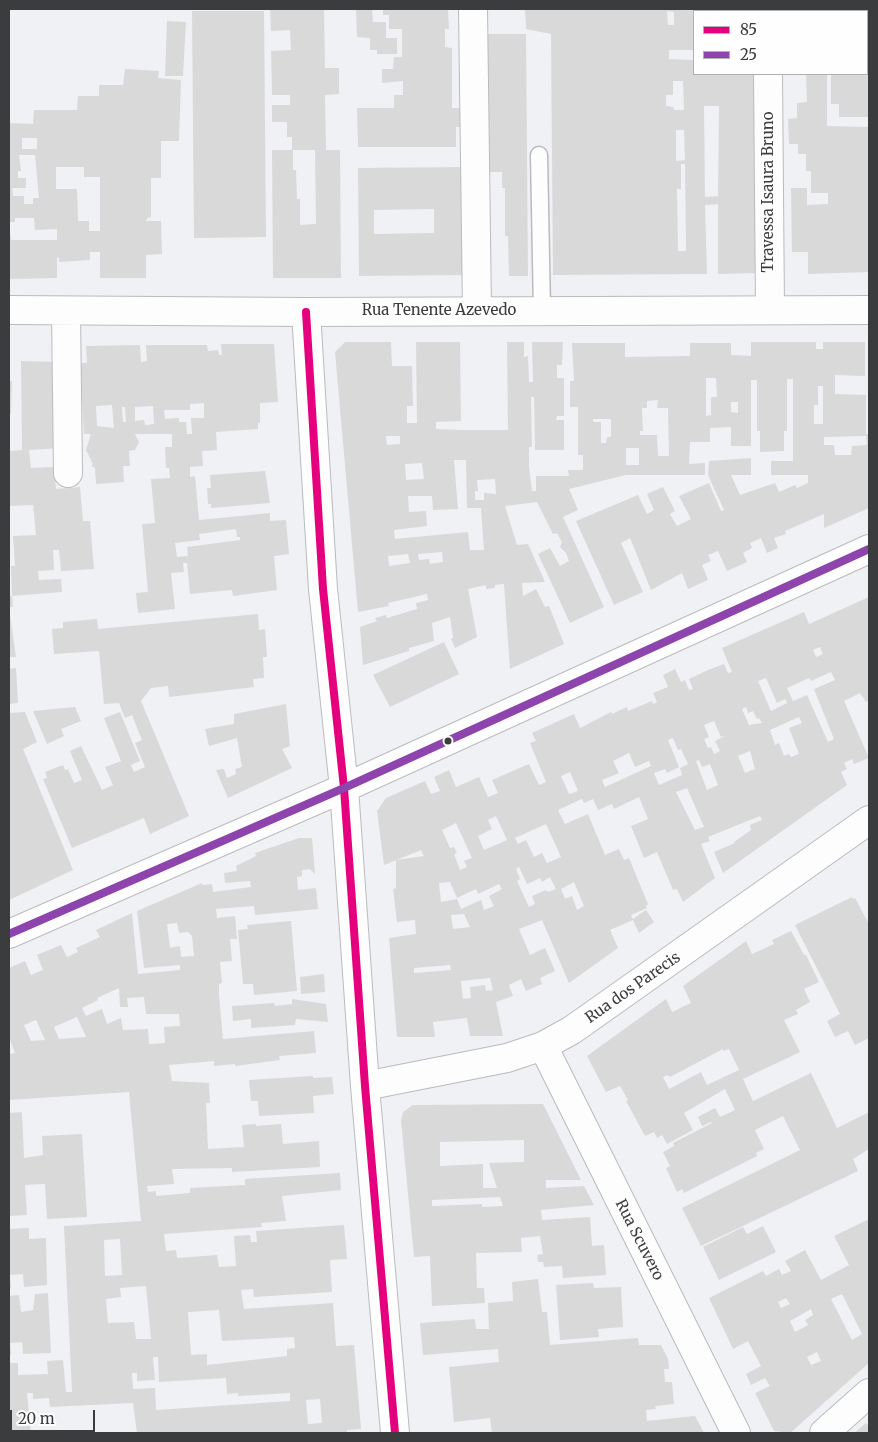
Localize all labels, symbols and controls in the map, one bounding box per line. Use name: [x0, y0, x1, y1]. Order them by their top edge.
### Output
legend: [693, 10, 868, 75]
text: 85: [740, 20, 757, 39]
text: 25: [740, 45, 757, 64]
street label: Travessa Isaura Bruno: [760, 112, 778, 272]
street label: Rua Tenente Azevedo: [362, 302, 516, 320]
unlabelled marker: [443, 736, 453, 746]
street label: Rua dos Parecis: [582, 949, 684, 1027]
street label: Rua Scuvero: [611, 1197, 667, 1283]
scale bar: [12, 1400, 98, 1432]
text: 20 m: [18, 1409, 55, 1428]

